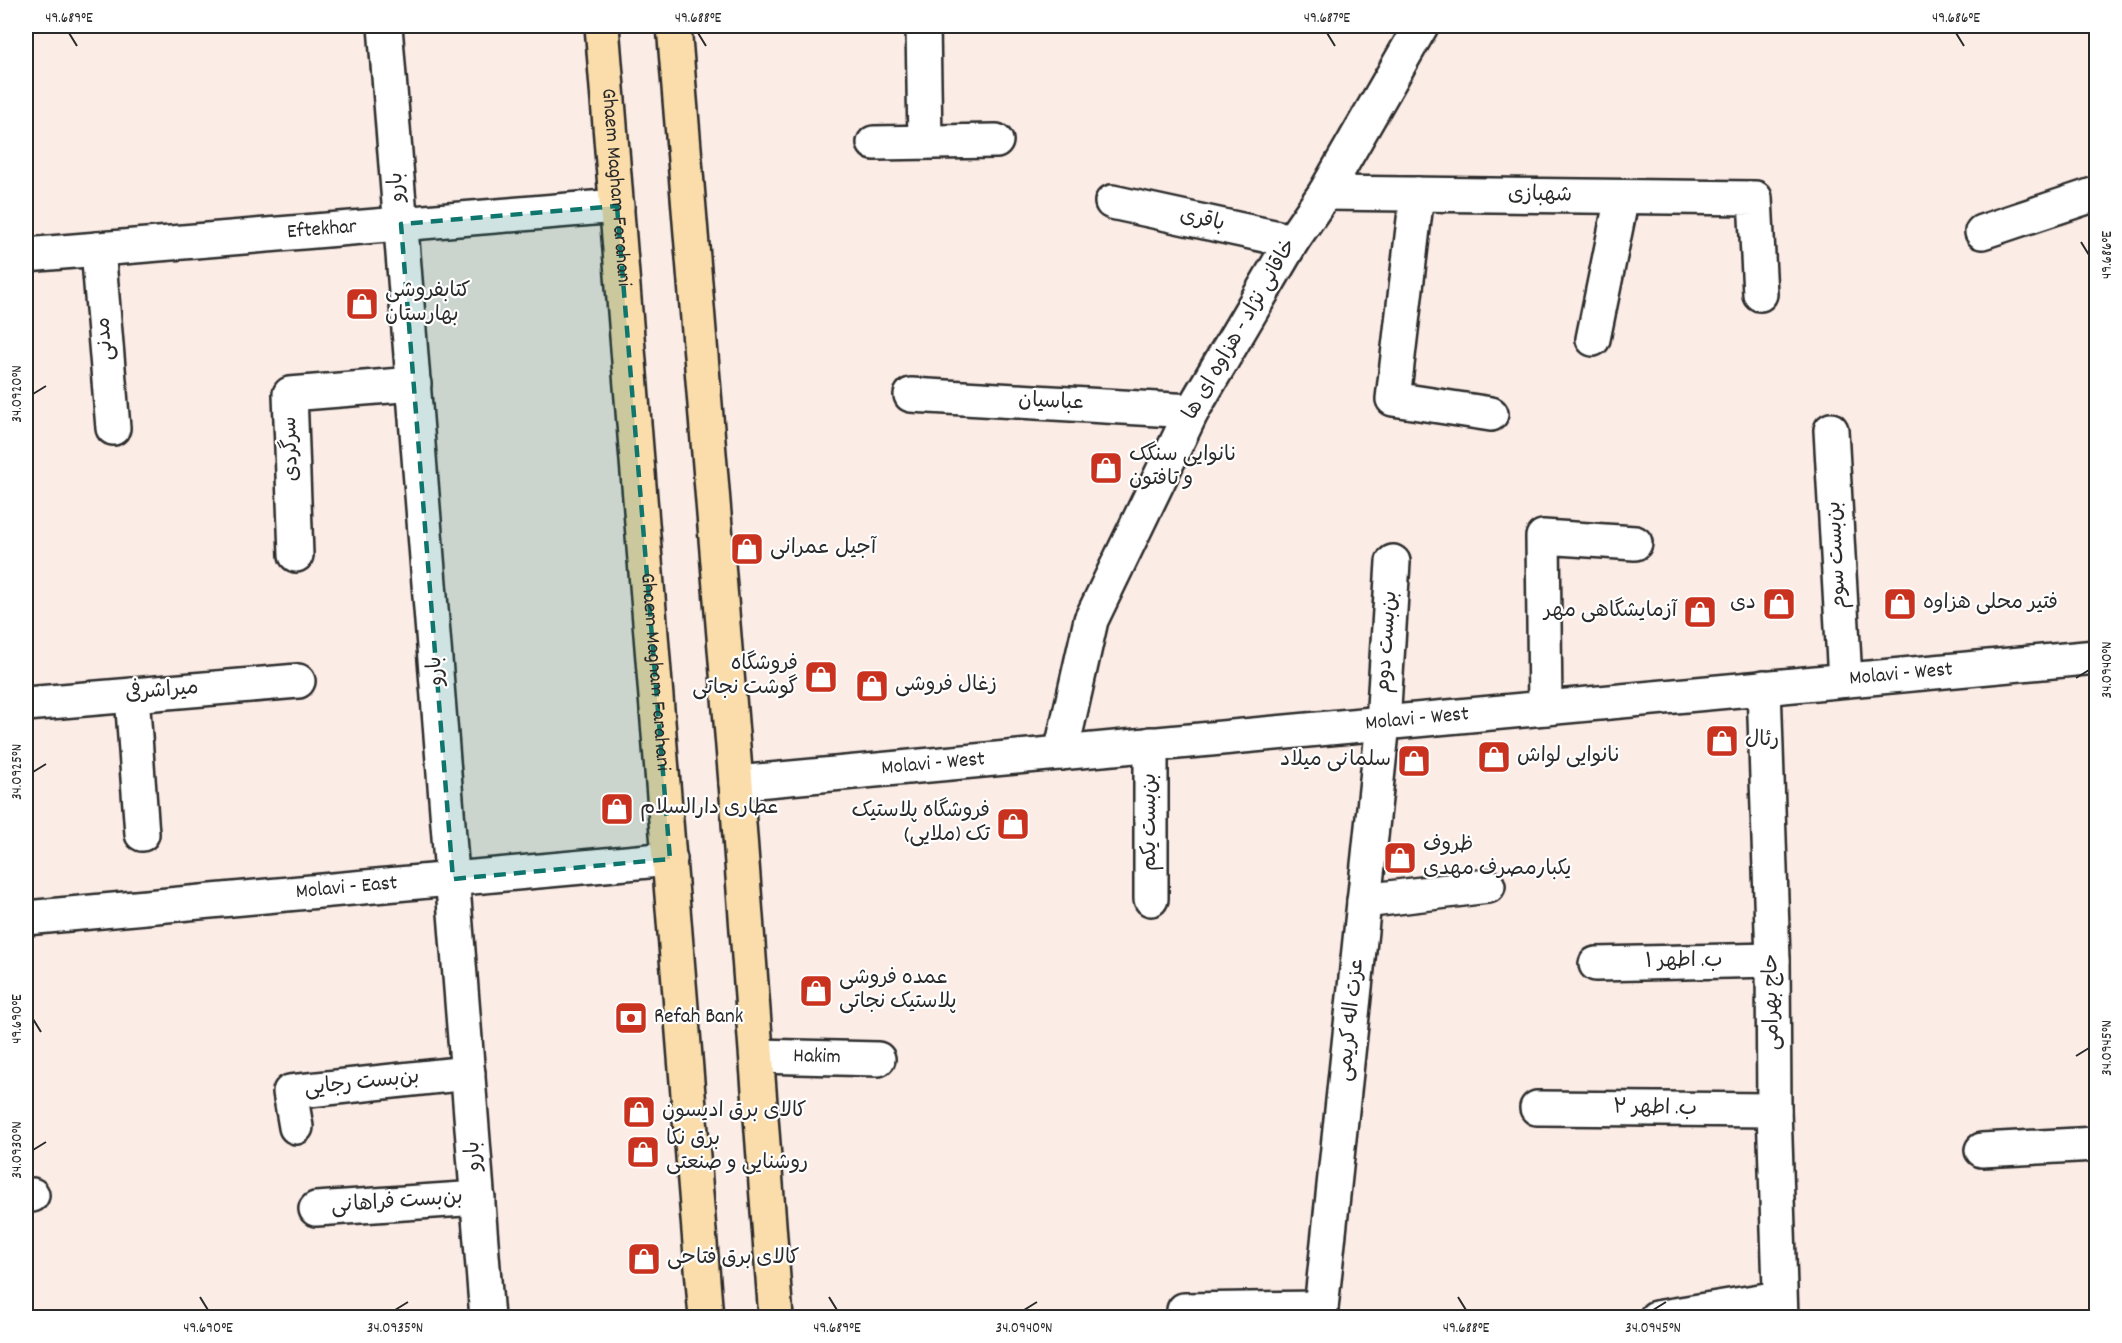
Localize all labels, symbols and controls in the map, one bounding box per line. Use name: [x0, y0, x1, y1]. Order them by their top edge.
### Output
text: 49.689°E: [45, 8, 93, 30]
text: 49.688°E: [675, 8, 721, 30]
text: 49.687°E: [1304, 8, 1350, 30]
text: 49.686°E: [1932, 8, 1980, 30]
street label: Ghaem Magham Farahani: [592, 87, 638, 288]
street label: بارو: [382, 171, 414, 205]
street label: شهبازی: [1508, 180, 1572, 212]
street label: باقری: [1177, 202, 1227, 240]
street label: Eftekhar: [286, 213, 358, 248]
text: 49.686°E: [2097, 231, 2119, 279]
street label: خاقانی نژاد - هزاوه ای ها: [1177, 234, 1305, 426]
place label: کتابفروشی بهارستان: [385, 277, 471, 331]
shop icon: کتابفروشی بهارستان: [344, 286, 380, 322]
street label: مدنی: [89, 316, 123, 362]
text: 34.0920°N: [7, 365, 29, 423]
street label: عباسیان: [1018, 386, 1084, 420]
street label: سرگردی: [276, 416, 308, 482]
place label: نانوایی سنگک و تافتون: [1129, 441, 1237, 495]
shop icon: نانوایی سنگک و تافتون: [1088, 450, 1124, 486]
street label: بن‌بست سوم: [1820, 500, 1856, 610]
shop icon: آجیل عمرانی: [729, 531, 765, 567]
place label: آجیل عمرانی: [770, 534, 877, 564]
street label: Ghaem Magham Farahani: [631, 572, 677, 772]
shop icon: دی: [1761, 586, 1797, 622]
shop icon: فتیر محلی هزاوه: [1882, 586, 1918, 622]
place label: دی: [1730, 589, 1756, 619]
place label: فتیر محلی هزاوه: [1923, 589, 2058, 619]
street label: بن‌بست دوم: [1369, 590, 1407, 694]
shop icon: آزمایشگاهی مهر: [1682, 594, 1718, 630]
place label: آزمایشگاهی مهر: [1542, 597, 1678, 627]
text: 34.0940°N: [2097, 641, 2119, 699]
place label: فروشگاه گوشت نجاتی: [692, 650, 798, 704]
street label: بارو: [421, 655, 453, 689]
street label: Molavi - West: [1848, 655, 1954, 695]
shop icon: فروشگاه گوشت نجاتی: [803, 659, 839, 695]
shop icon: زغال فروشی: [854, 668, 890, 704]
place label: زغال فروشی: [895, 671, 997, 701]
street label: میراشرفی: [124, 672, 200, 710]
street label: Molavi - West: [1364, 700, 1470, 740]
shop icon: رئال: [1704, 723, 1740, 759]
place label: رئال: [1745, 726, 1779, 756]
shop icon: نانوایی لواش: [1476, 739, 1512, 775]
place label: نانوایی لواش: [1517, 742, 1620, 772]
shop icon: سلمانی میلاد: [1396, 743, 1432, 779]
text: 34.0925°N: [7, 744, 29, 800]
street label: Molavi - West: [880, 745, 986, 784]
place label: سلمانی میلاد: [1280, 746, 1391, 776]
street label: بن‌بست یکم: [1136, 773, 1166, 871]
shop icon: عطاری دارالسلام: [599, 791, 635, 827]
place label: عطاری دارالسلام: [640, 794, 779, 824]
place label: فروشگاه پلاستیک تک (ملایی): [851, 797, 991, 851]
shop icon: فروشگاه پلاستیک تک (ملایی): [995, 806, 1031, 842]
place label: ظروف یکبارمصرف مهدی: [1423, 831, 1571, 885]
shop icon: ظروف یکبارمصرف مهدی: [1382, 840, 1418, 876]
street label: Molavi - East: [295, 869, 399, 908]
street label: ب. اطهر ۱: [1645, 946, 1723, 978]
street label: حاج بهرامی: [1757, 953, 1789, 1051]
street label: عزت اله کریمی: [1331, 957, 1373, 1083]
place label: عمده فروشی پلاستیک نجاتی: [839, 964, 957, 1018]
shop icon: عمده فروشی پلاستیک نجاتی: [798, 973, 834, 1009]
text: 49.690°E: [7, 994, 29, 1044]
bank icon: Refah Bank: [613, 1000, 649, 1036]
place label: Refah Bank: [654, 1003, 743, 1033]
text: 34.0945°N: [2097, 1020, 2119, 1076]
street label: Hakim: [793, 1042, 841, 1073]
street label: بن‌بست رجایی: [303, 1063, 421, 1105]
street label: ب. اطهر ۲: [1613, 1093, 1697, 1125]
shop icon: کالای برق ادیسون: [621, 1094, 657, 1130]
place label: کالای برق ادیسون: [662, 1097, 807, 1127]
text: 34.0930°N: [7, 1121, 29, 1179]
place label: برق نکا روشنایی و صنعتی: [666, 1125, 808, 1179]
shop icon: برق نکا روشنایی و صنعتی: [625, 1134, 661, 1170]
street label: بارو: [459, 1140, 491, 1174]
street label: بن‌بست فراهانی: [330, 1183, 464, 1223]
shop icon: کالای برق فتاحی: [626, 1241, 662, 1277]
place label: کالای برق فتاحی: [667, 1244, 800, 1274]
text: 49.690°E: [183, 1318, 233, 1340]
text: 34.0935°N: [367, 1318, 423, 1340]
text: 49.689°E: [813, 1318, 861, 1340]
text: 34.0940°N: [995, 1318, 1053, 1340]
text: 49.688°E: [1443, 1318, 1489, 1340]
text: 34.0945°N: [1625, 1318, 1681, 1340]

